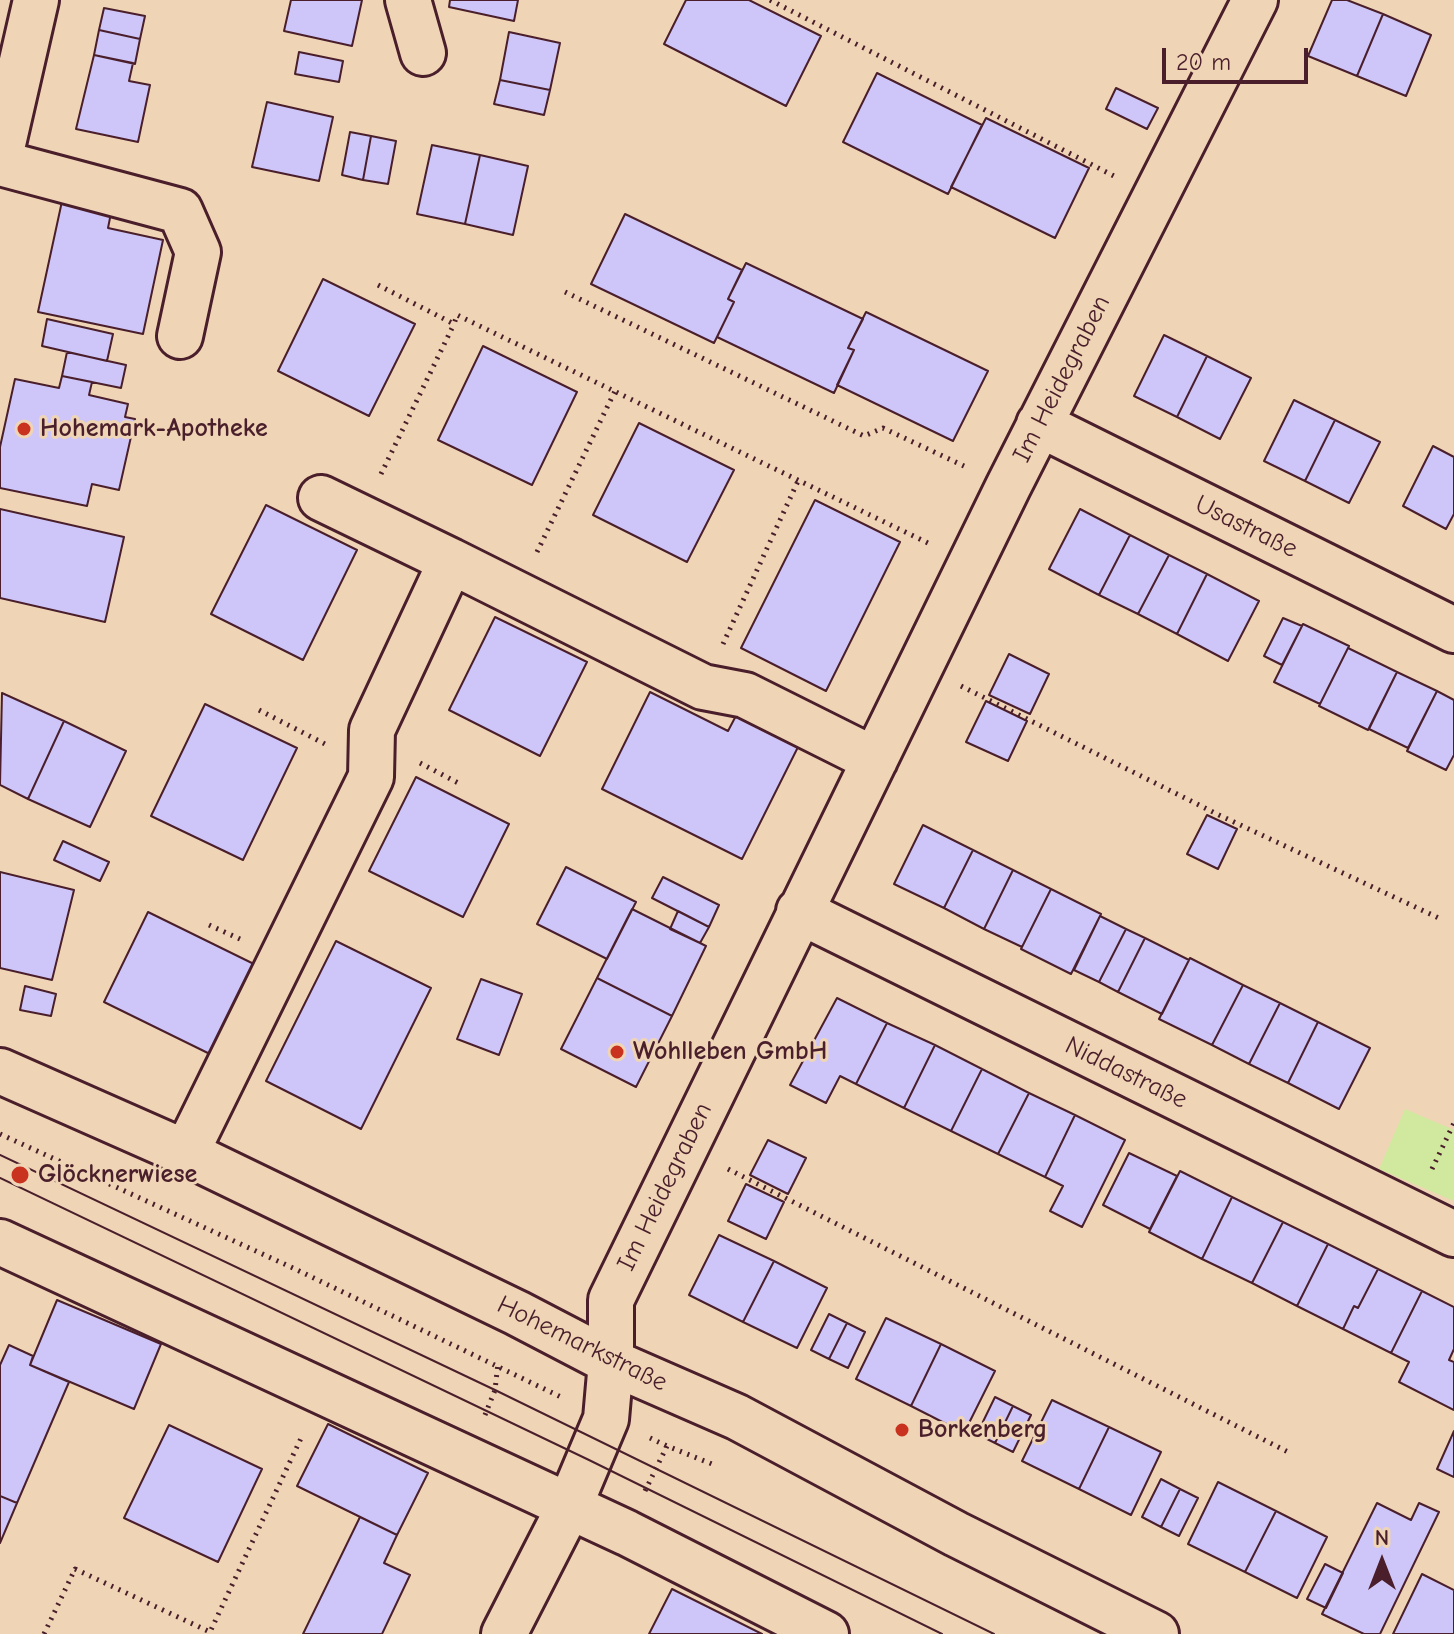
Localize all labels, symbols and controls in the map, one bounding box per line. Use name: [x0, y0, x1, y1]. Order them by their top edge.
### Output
scale bar: [1166, 32, 1312, 82]
text: 20 m: [1176, 48, 1231, 76]
street label: Im Heidegraben: [1007, 290, 1117, 468]
place label: Hohemark-Apotheke: [40, 413, 268, 445]
marker: Hohemark-Apotheke: [15, 420, 33, 438]
street label: Usastraße: [1190, 489, 1302, 565]
street label: Niddastraße: [1060, 1030, 1192, 1116]
place label: Wohlleben GmbH: [633, 1036, 827, 1068]
marker: Wohlleben GmbH: [608, 1043, 626, 1061]
street label: Im Heidegraben: [611, 1098, 719, 1276]
place label: Glöcknerwiese: [38, 1159, 197, 1191]
marker: Glöcknerwiese: [9, 1164, 31, 1186]
street label: Hohemarkstraße: [492, 1289, 672, 1399]
place label: Borkenberg: [918, 1414, 1047, 1446]
marker: Borkenberg: [893, 1421, 911, 1439]
north arrow: [1342, 1522, 1422, 1602]
text: N: [1375, 1525, 1389, 1551]

